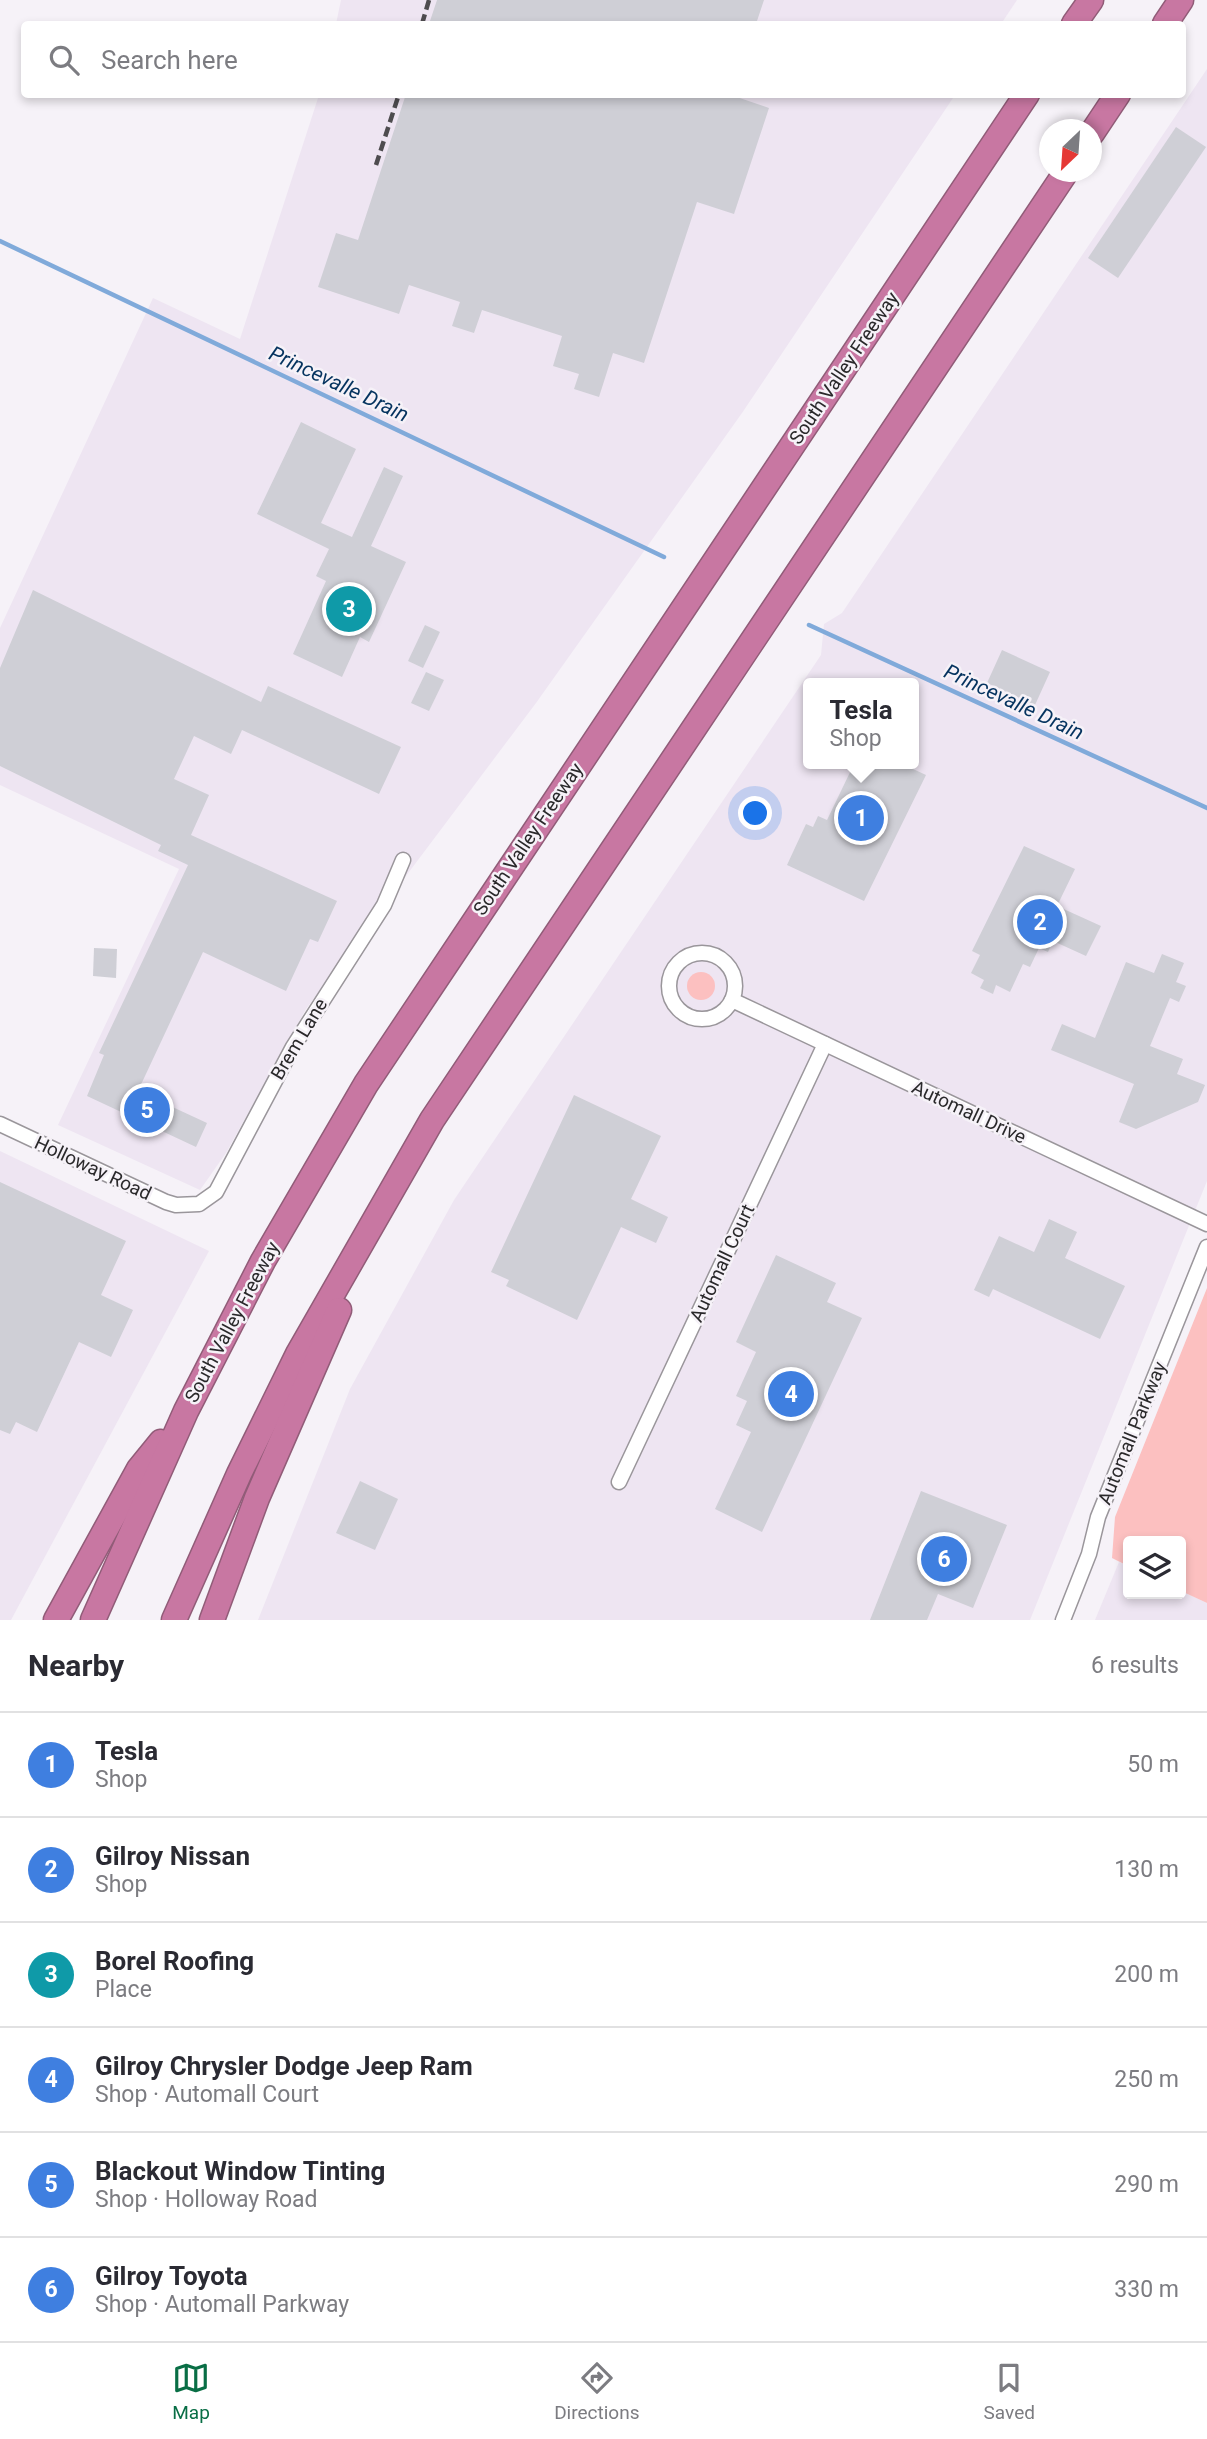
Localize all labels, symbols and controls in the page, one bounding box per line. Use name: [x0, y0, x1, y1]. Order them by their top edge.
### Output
search box: [21, 21, 1186, 98]
icon: search: [45, 41, 83, 79]
text: Search here: [101, 45, 238, 75]
north arrow: [1039, 119, 1102, 182]
street label: South Valley Freeway: [784, 287, 904, 449]
water label: Princevalle Drain: [265, 341, 413, 427]
pin: 3: [326, 583, 372, 635]
water label: Princevalle Drain: [940, 659, 1088, 745]
popup: [803, 678, 919, 769]
text: Tesla: [829, 695, 893, 725]
text: Shop: [829, 725, 882, 752]
street label: South Valley Freeway: [468, 758, 588, 920]
pin: 1: [838, 792, 884, 844]
your location: [738, 796, 772, 830]
pin: 2: [1017, 896, 1063, 948]
street label: Brem Lane: [266, 994, 332, 1084]
street label: Automall Drive: [908, 1076, 1030, 1148]
pin: 5: [124, 1084, 170, 1136]
street label: Holloway Road: [31, 1131, 155, 1205]
street label: Automall Court: [685, 1200, 759, 1326]
street label: South Valley Freeway: [180, 1238, 284, 1406]
street label: Automall Parkway: [1093, 1358, 1171, 1508]
pin: 4: [768, 1368, 814, 1420]
pin: 6: [921, 1533, 967, 1585]
map controls: [1123, 1536, 1186, 1599]
button: layers: [1123, 1536, 1186, 1599]
text: Nearby: [28, 1648, 124, 1683]
text: 6 results: [1091, 1652, 1179, 1679]
text: Tesla: [95, 1736, 158, 1766]
text: 1: [44, 1751, 58, 1778]
text: 50 m: [1127, 1751, 1179, 1778]
text: Shop: [95, 1766, 147, 1793]
text: Gilroy Nissan: [95, 1841, 250, 1871]
text: 2: [44, 1856, 58, 1883]
text: 130 m: [1114, 1856, 1179, 1883]
text: Shop: [95, 1871, 147, 1898]
text: Borel Roofing: [95, 1946, 254, 1976]
text: 3: [44, 1961, 58, 1988]
text: 200 m: [1114, 1961, 1179, 1988]
text: Place: [95, 1976, 152, 2003]
text: Gilroy Chrysler Dodge Jeep Ram: [95, 2051, 473, 2081]
text: 4: [44, 2066, 58, 2093]
text: 250 m: [1114, 2066, 1179, 2093]
text: Shop · Automall Court: [95, 2081, 319, 2108]
text: Blackout Window Tinting: [95, 2156, 385, 2186]
text: 5: [44, 2171, 58, 2198]
text: 290 m: [1114, 2171, 1179, 2198]
text: Shop · Holloway Road: [95, 2186, 318, 2213]
text: Gilroy Toyota: [95, 2261, 248, 2291]
text: 6: [44, 2276, 58, 2303]
text: 330 m: [1114, 2276, 1179, 2303]
text: Shop · Automall Parkway: [95, 2291, 349, 2318]
tab: Map: [172, 2359, 210, 2424]
tab: Directions: [554, 2359, 639, 2424]
tab: Saved: [984, 2359, 1035, 2424]

